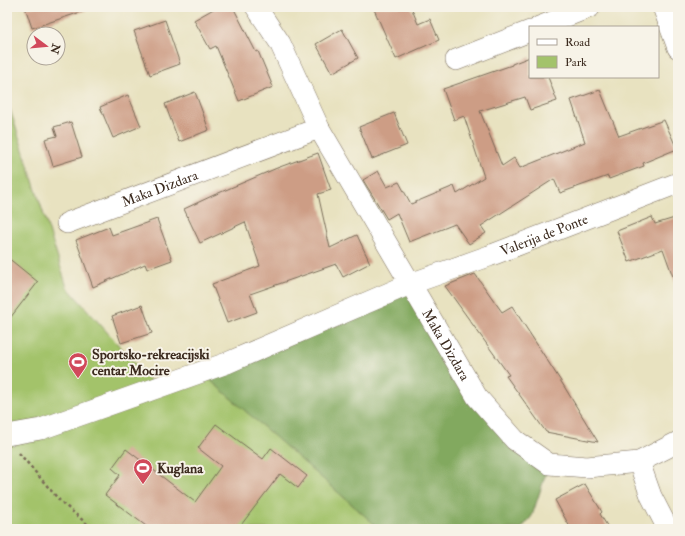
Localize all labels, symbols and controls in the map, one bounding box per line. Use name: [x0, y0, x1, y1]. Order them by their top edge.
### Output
north arrow: [26, 26, 66, 66]
legend: [529, 26, 659, 78]
text: Road: [565, 35, 590, 50]
text: N: [47, 41, 63, 56]
text: Park: [565, 55, 587, 70]
street label: Maka Dizdara: [119, 166, 201, 211]
street label: Valerija de Ponte: [498, 211, 591, 260]
street label: Maka Dizdara: [418, 306, 474, 384]
place label: Sportsko-rekreacijski centar Mocire: [92, 346, 210, 379]
sports icon: Sportsko-rekreacijski centar Mocire: [67, 351, 89, 379]
sports icon: Kuglana: [132, 457, 154, 485]
place label: Kuglana: [157, 460, 204, 478]

